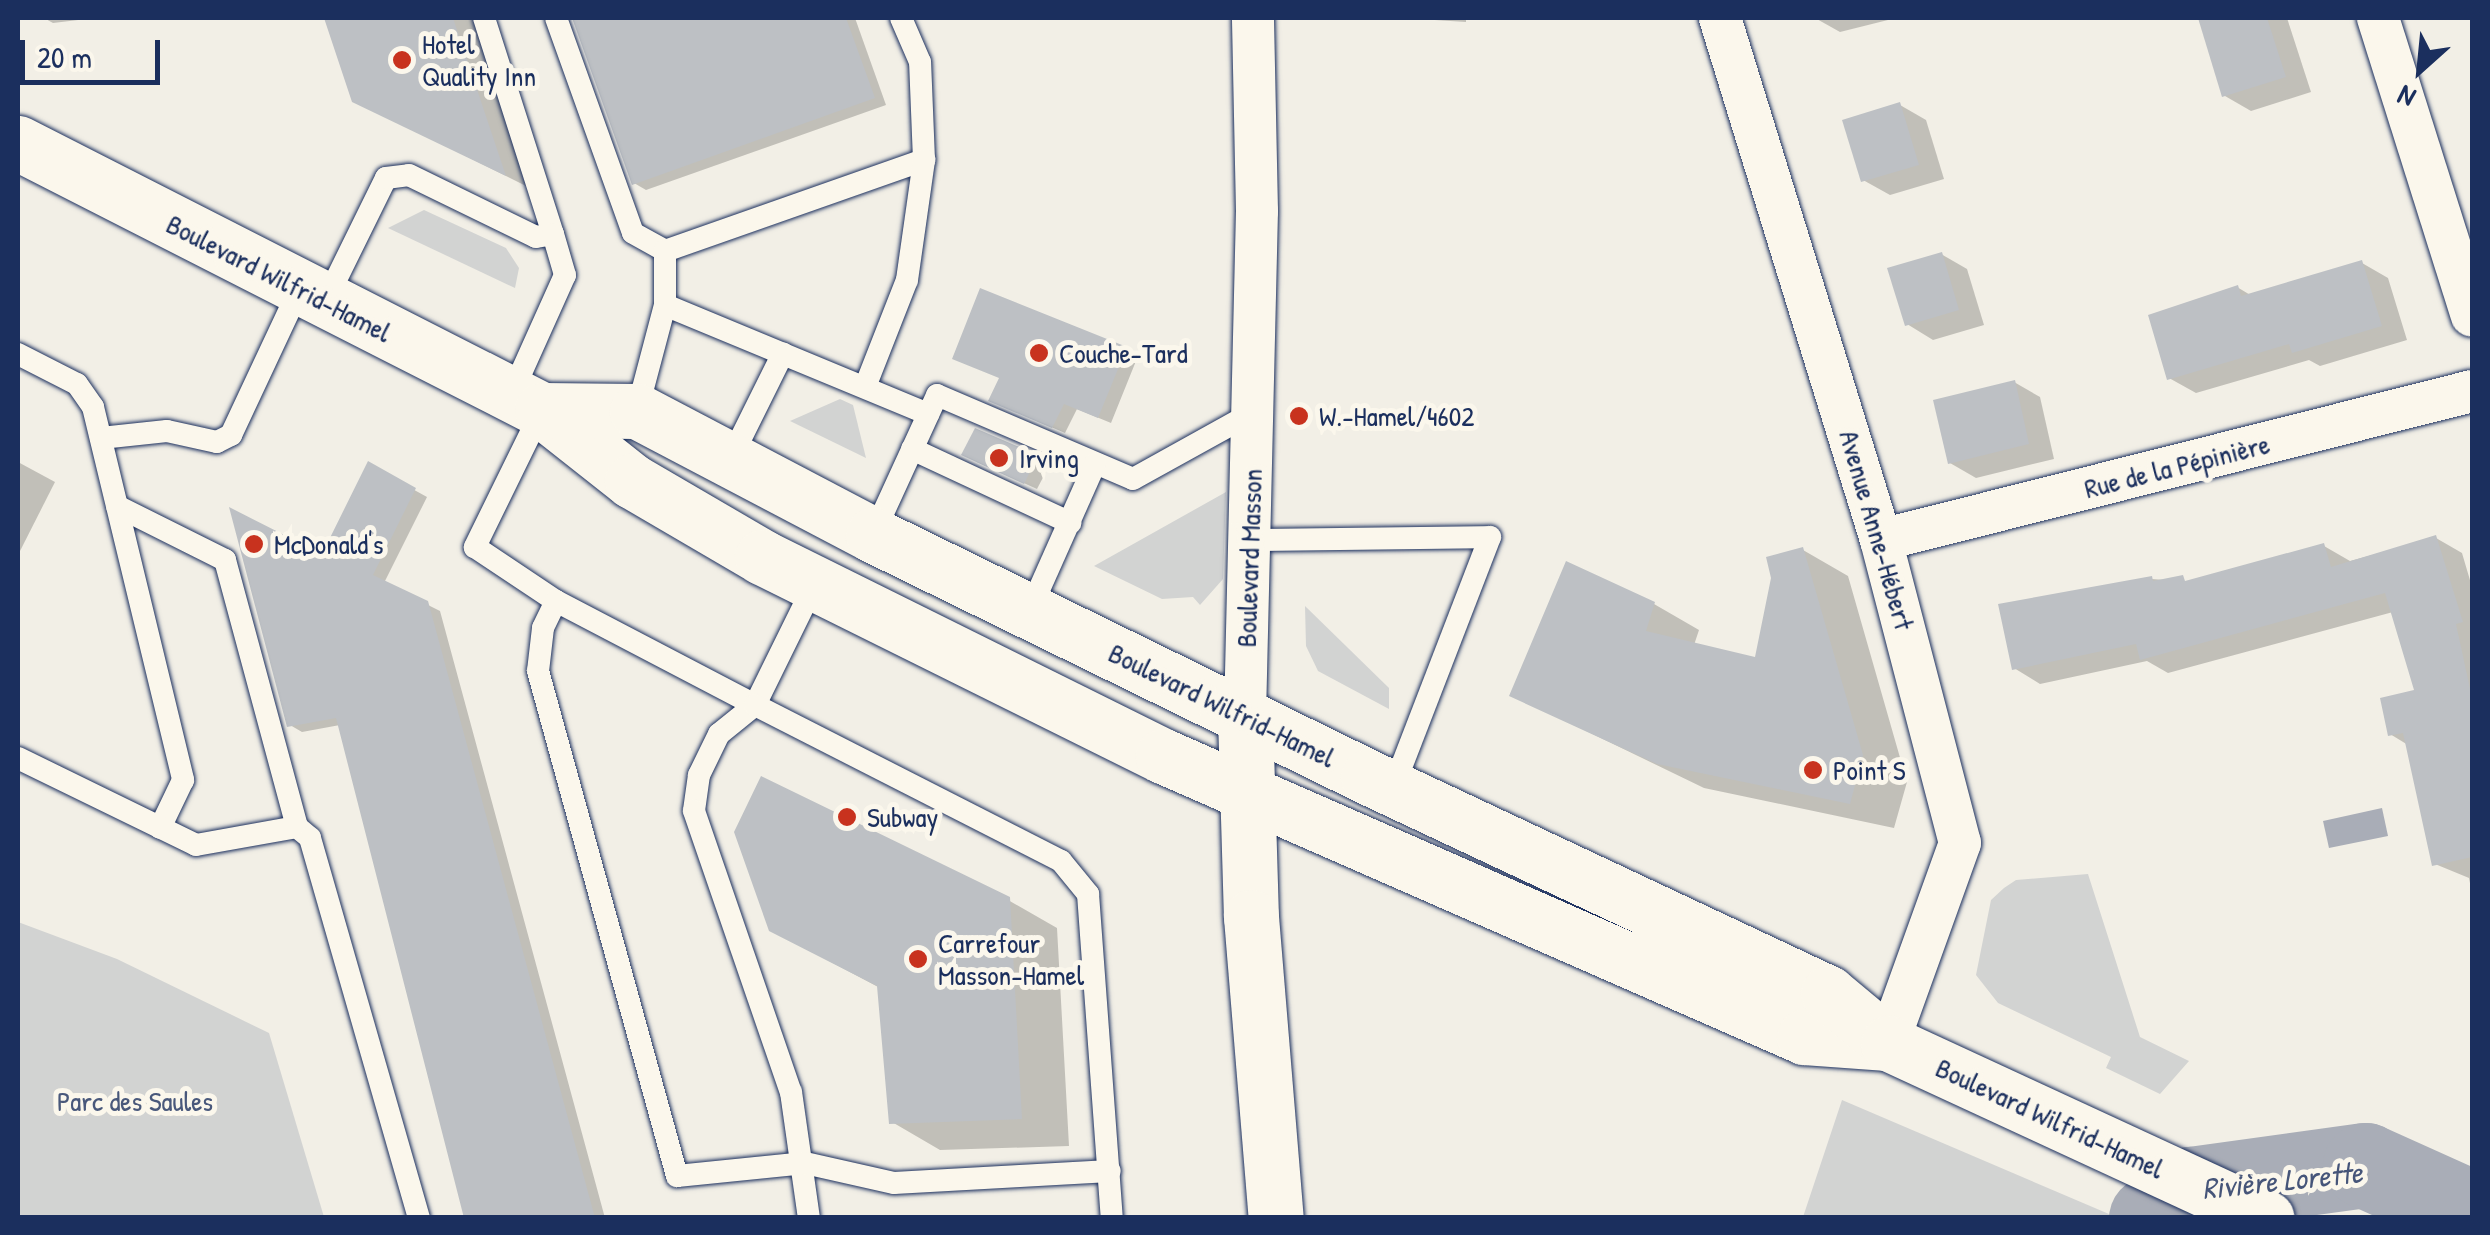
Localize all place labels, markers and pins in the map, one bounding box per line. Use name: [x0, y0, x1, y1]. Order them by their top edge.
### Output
place label: Hotel Quality Inn: [422, 27, 536, 93]
marker: Hotel Quality Inn: [391, 49, 413, 71]
place label: Couche-Tard: [1059, 336, 1188, 370]
marker: Couche-Tard: [1028, 342, 1050, 364]
place label: W.-Hamel/4602: [1319, 399, 1474, 433]
marker: W.-Hamel/4602: [1288, 405, 1310, 427]
place label: Irving: [1019, 441, 1079, 475]
marker: Irving: [988, 447, 1010, 469]
place label: McDonald's: [274, 527, 383, 561]
marker: McDonald's: [243, 533, 265, 555]
place label: Point S: [1833, 753, 1906, 787]
marker: Point S: [1802, 759, 1824, 781]
place label: Subway: [867, 800, 938, 834]
marker: Subway: [836, 806, 858, 828]
place label: Carrefour Masson-Hamel: [938, 926, 1084, 992]
marker: Carrefour Masson-Hamel: [907, 948, 929, 970]

